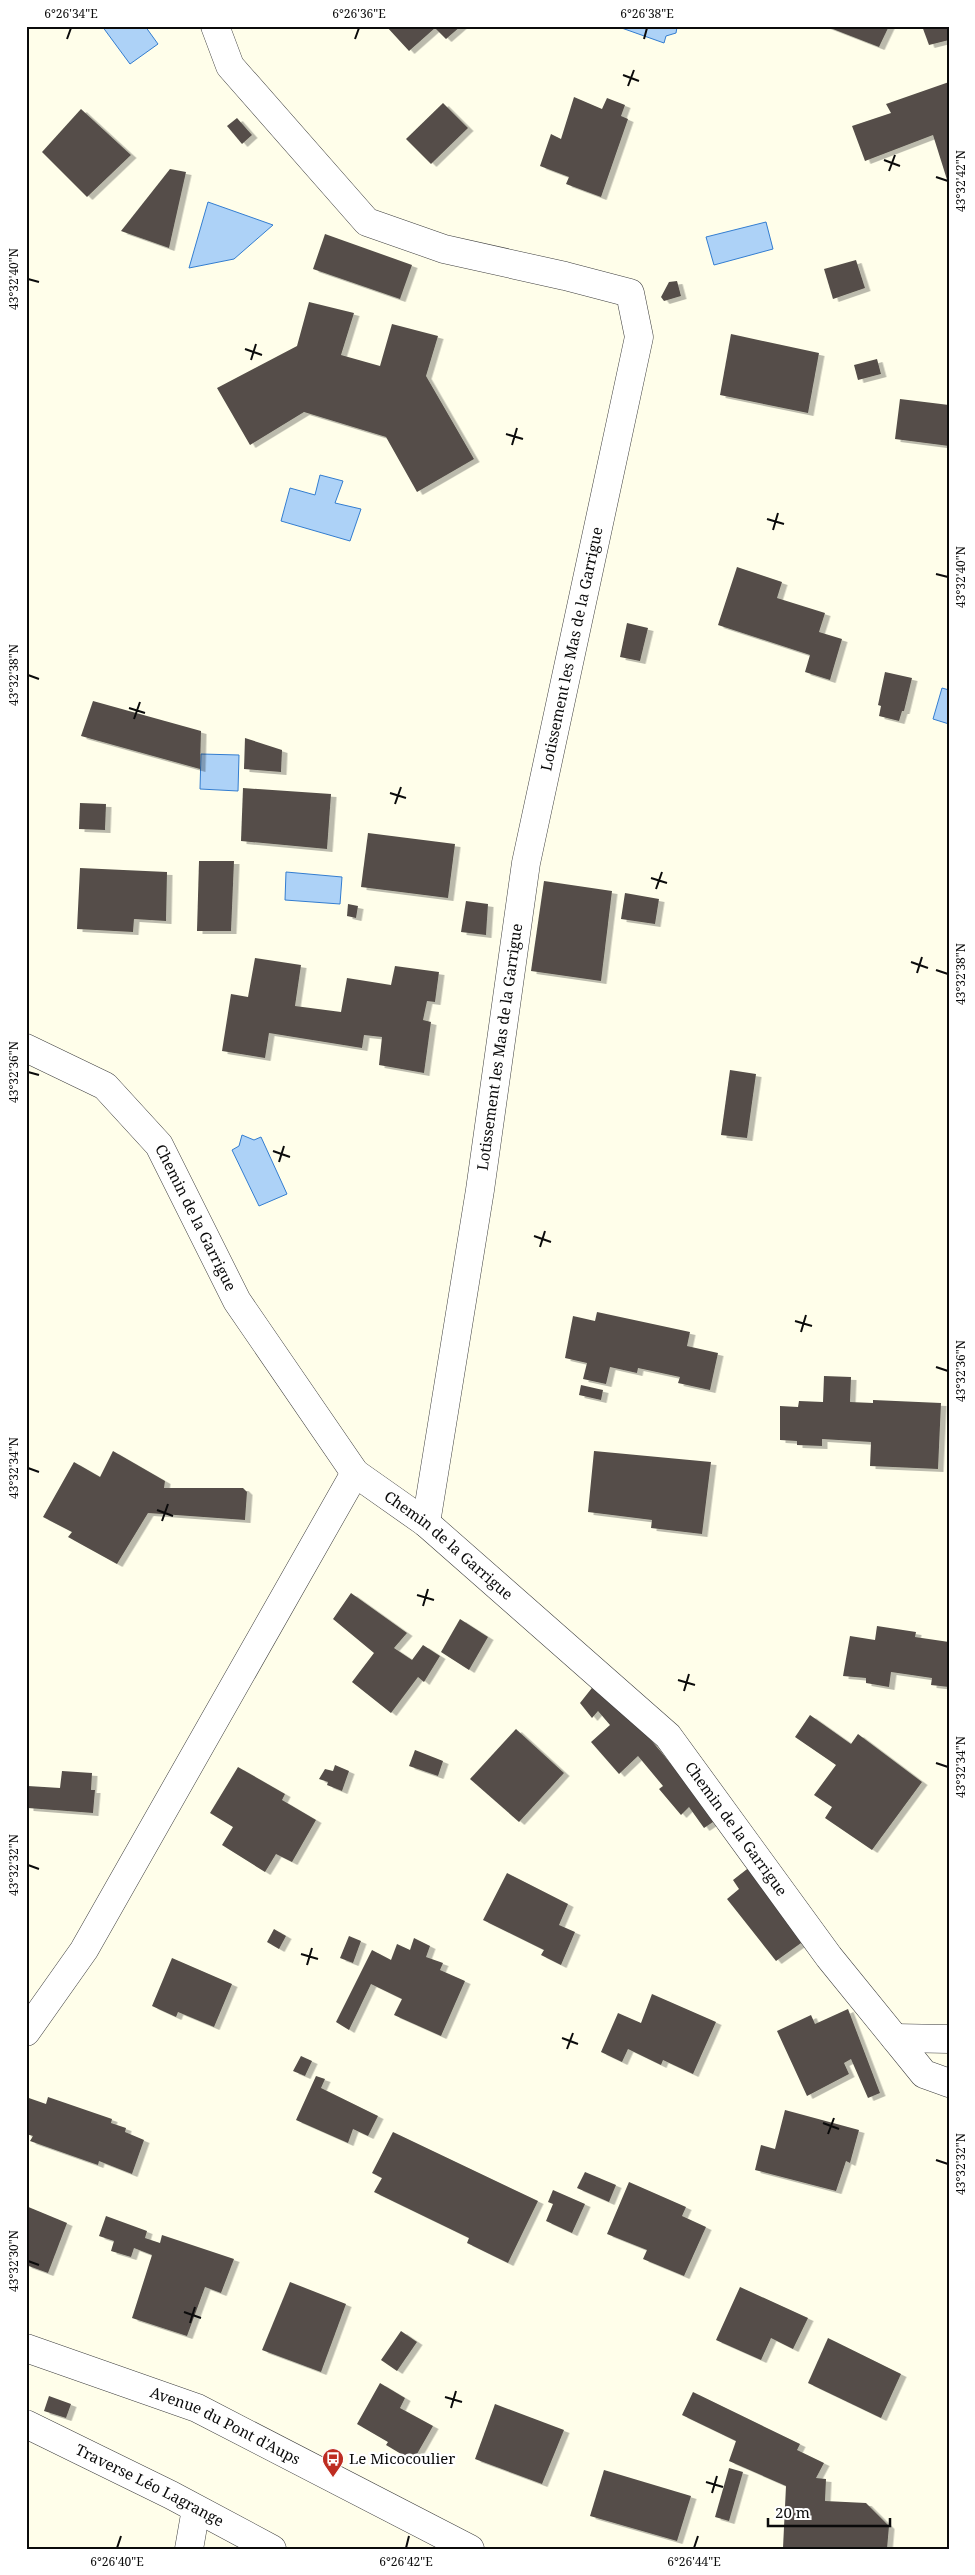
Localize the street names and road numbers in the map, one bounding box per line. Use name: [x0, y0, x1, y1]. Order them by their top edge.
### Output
street label: Lotissement les Mas de la Garrigue: [535, 525, 607, 773]
street label: Lotissement les Mas de la Garrigue: [472, 922, 526, 1172]
street label: Chemin de la Garrigue: [151, 1141, 241, 1294]
street label: Chemin de la Garrigue: [381, 1486, 517, 1604]
street label: Chemin de la Garrigue: [681, 1757, 792, 1900]
street label: Avenue du Pont d'Aups: [148, 2381, 304, 2469]
street label: Traverse Léo Lagrange: [72, 2439, 228, 2530]

